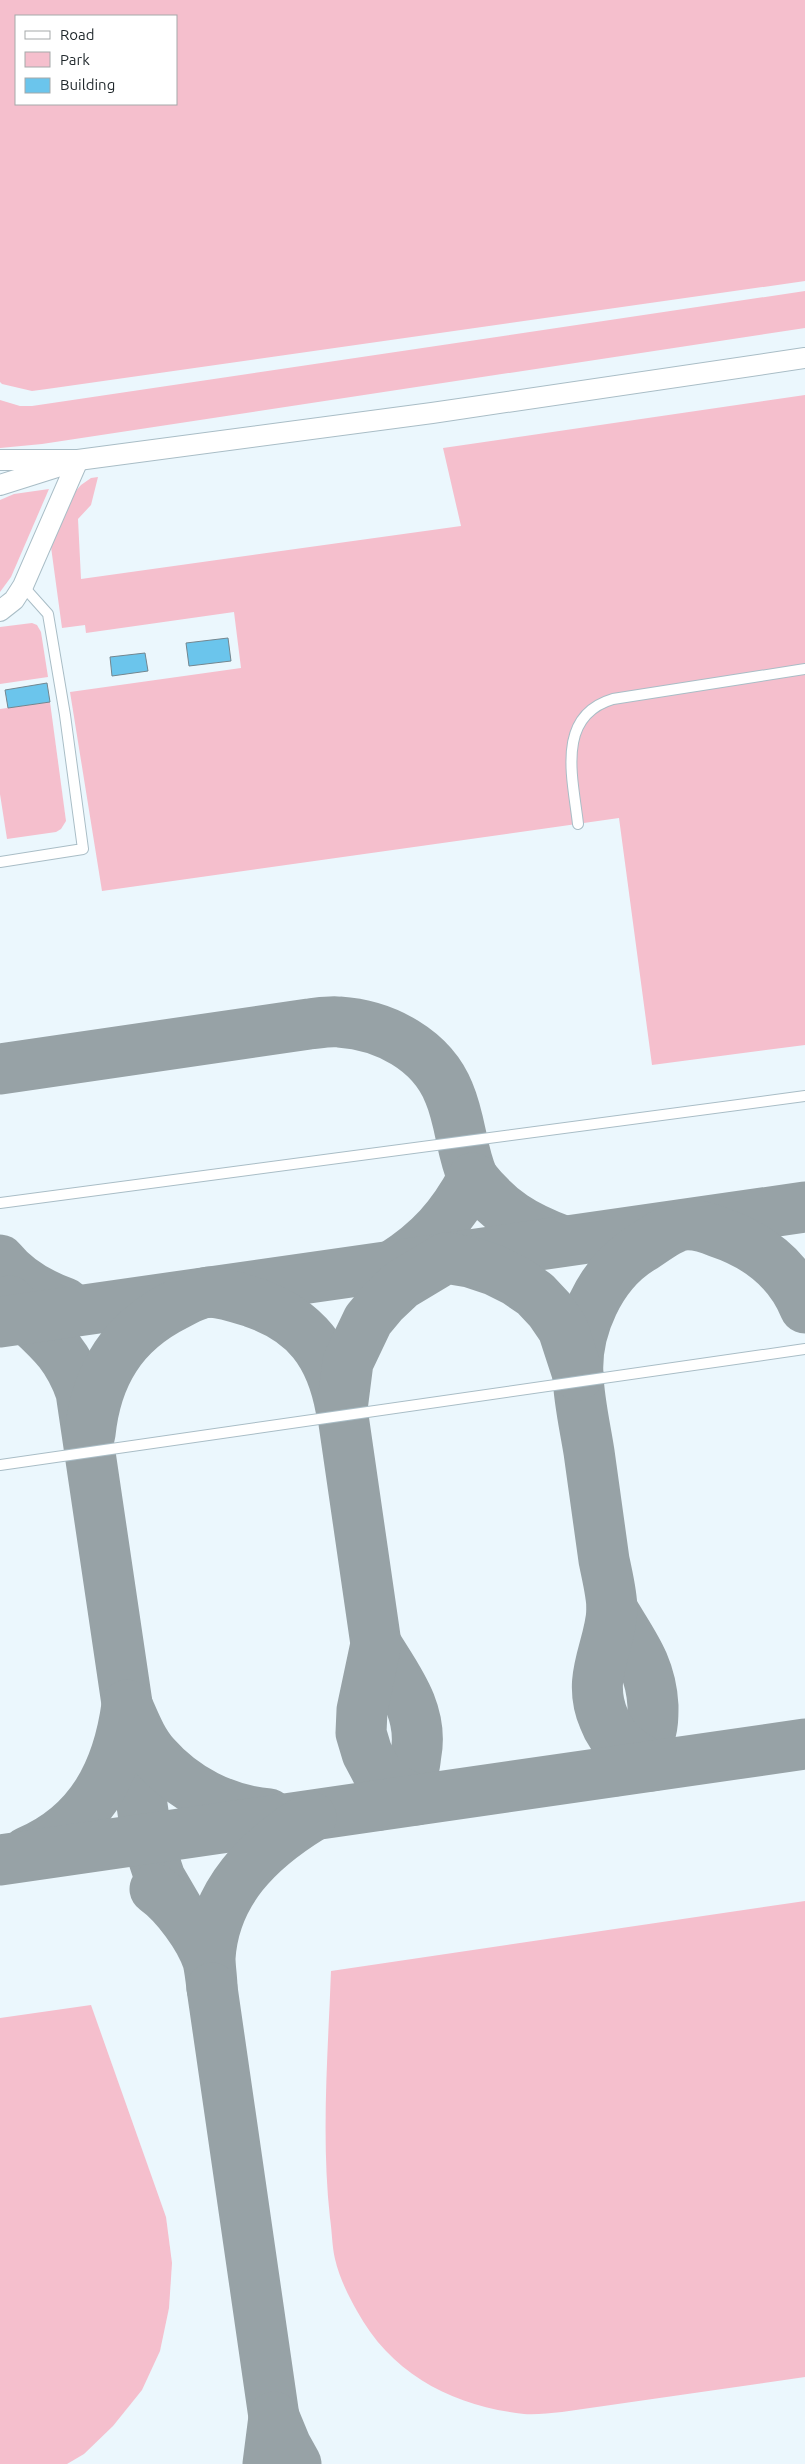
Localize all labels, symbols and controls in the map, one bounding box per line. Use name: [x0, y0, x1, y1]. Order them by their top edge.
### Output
legend: [15, 15, 178, 105]
text: Road: [60, 26, 95, 43]
text: Park: [60, 51, 90, 68]
text: Building: [60, 76, 115, 93]

